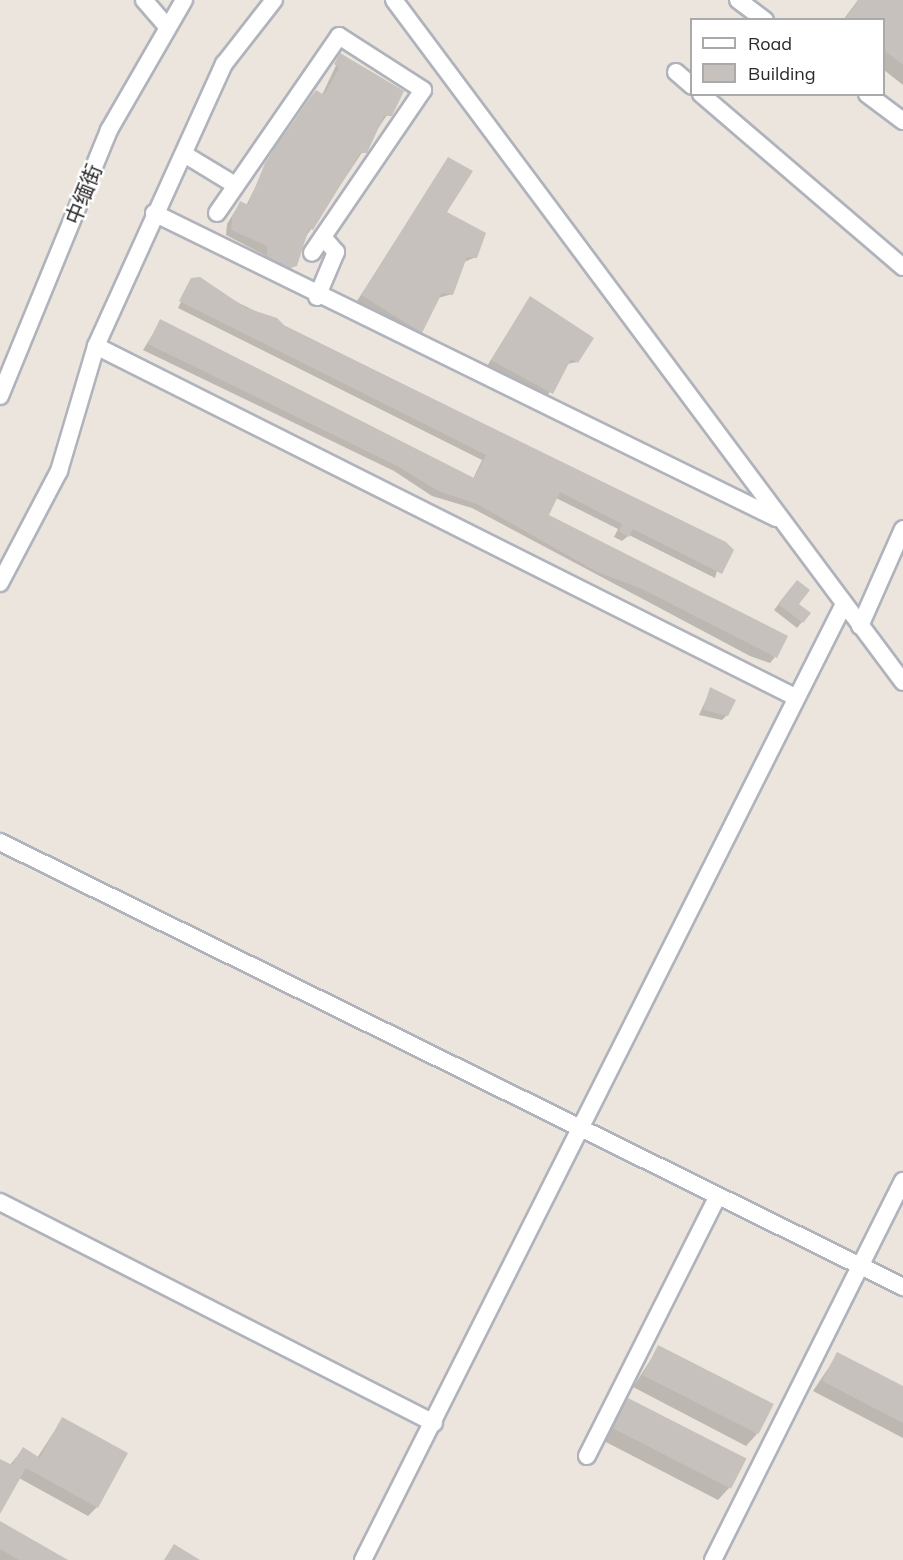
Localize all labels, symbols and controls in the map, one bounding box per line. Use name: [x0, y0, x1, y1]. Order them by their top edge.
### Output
legend: [690, 18, 885, 96]
text: Road: [748, 32, 792, 55]
text: Building: [748, 62, 816, 85]
street label: 中缅街: [60, 160, 106, 228]

